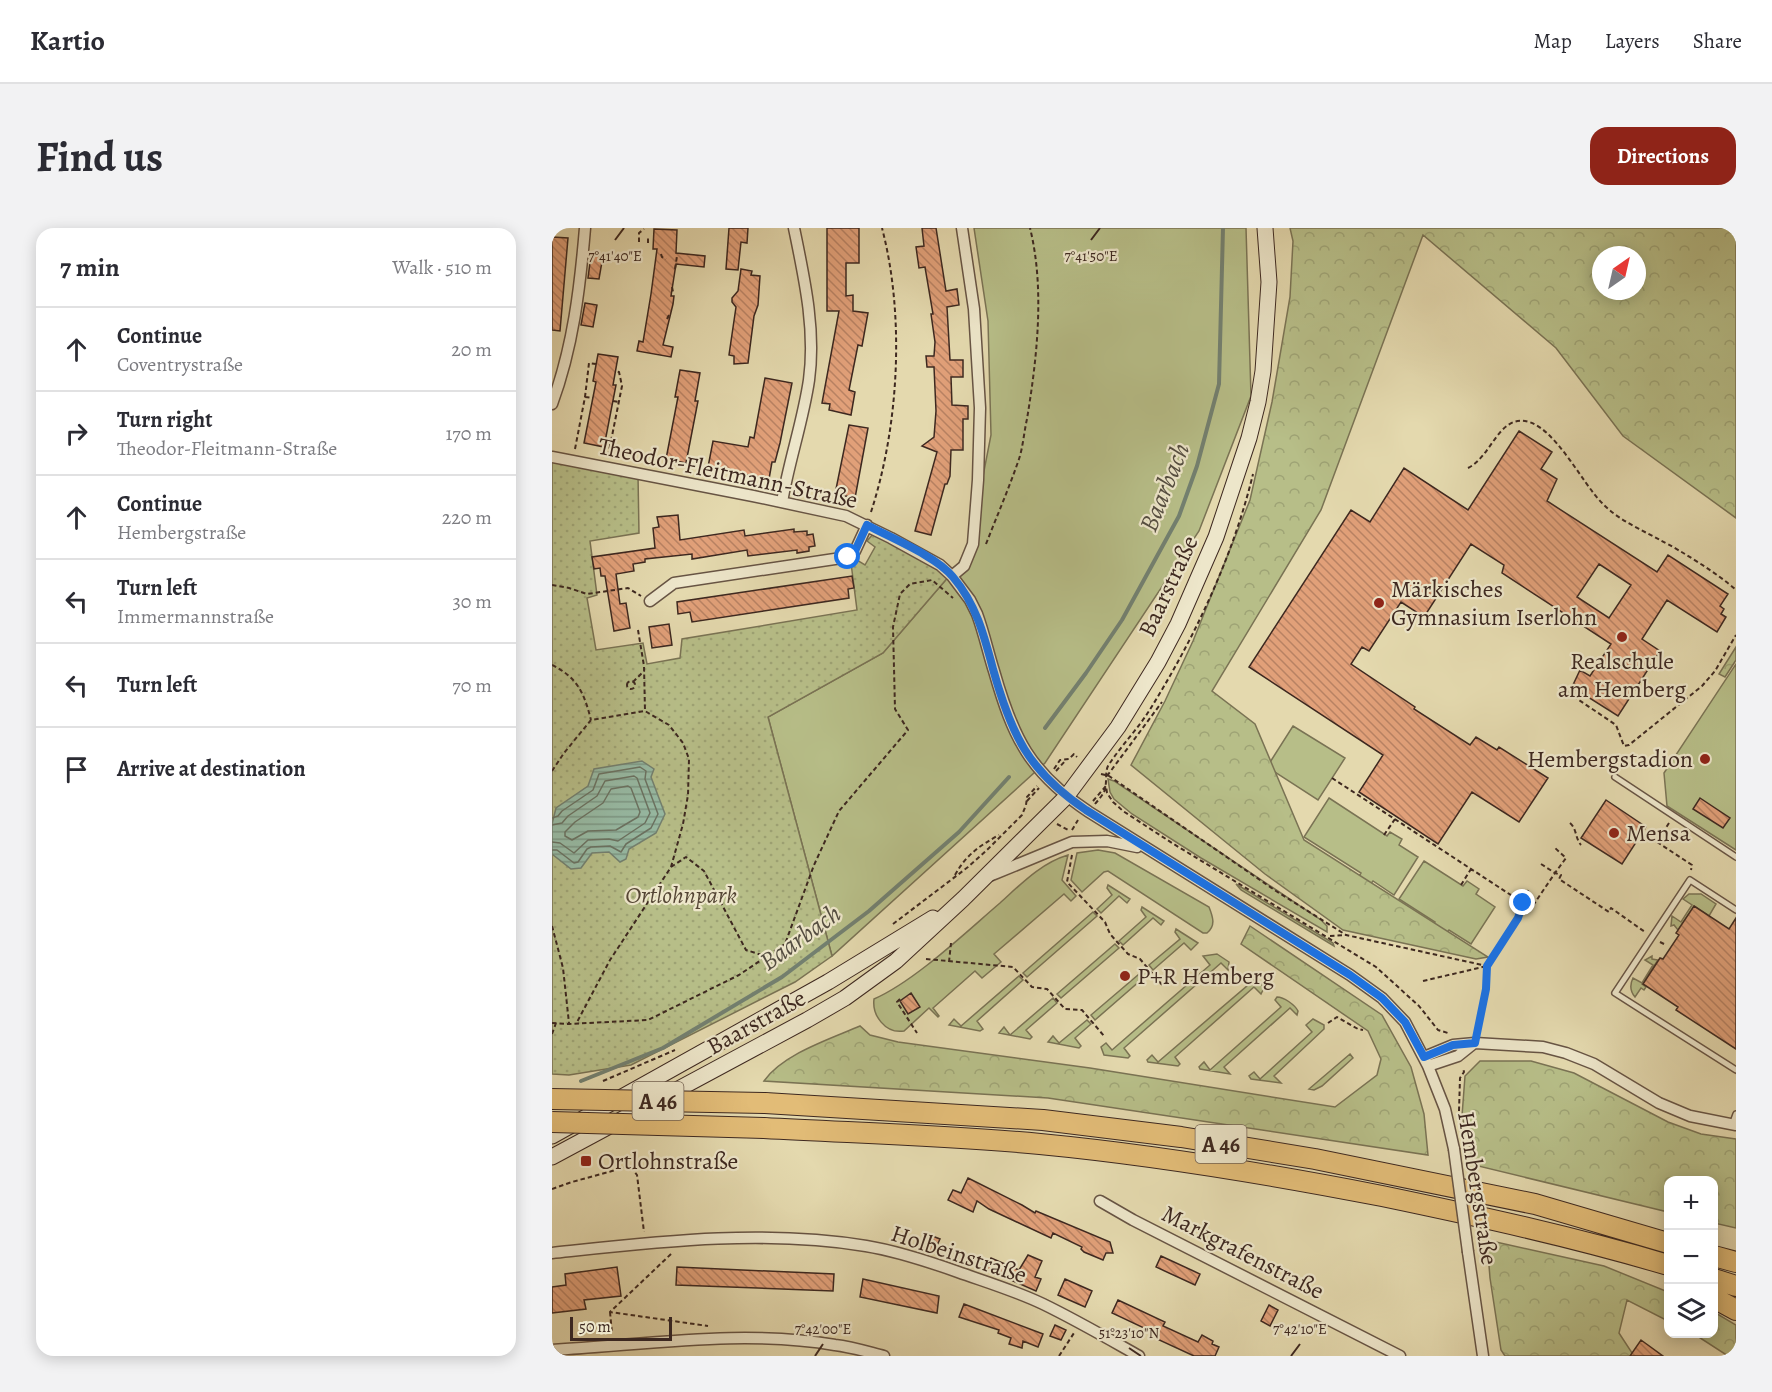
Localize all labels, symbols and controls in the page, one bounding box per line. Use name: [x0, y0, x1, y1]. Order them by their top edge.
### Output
text: Kartio: [30, 22, 105, 60]
text: Map: [1533, 27, 1572, 55]
text: Layers: [1605, 27, 1660, 55]
text: Share: [1693, 27, 1742, 55]
button: Directions: [1590, 127, 1736, 185]
text: Find us: [36, 128, 163, 185]
text: 7°41'40"E: [588, 246, 642, 266]
text: 7°41'50"E: [1064, 246, 1118, 266]
north arrow: [1592, 246, 1646, 300]
text: 7 min: [60, 250, 120, 285]
text: Walk · 510 m: [392, 254, 492, 281]
text: Continue: [117, 321, 202, 351]
icon: ahead: [60, 333, 93, 366]
text: 20 m: [451, 336, 492, 363]
text: Coventrystraße: [117, 351, 243, 378]
text: Turn right: [117, 405, 213, 435]
icon: right: [60, 417, 93, 450]
text: 170 m: [446, 420, 492, 447]
street label: Theodor-Fleitmann-Straße: [595, 430, 861, 516]
text: Theodor-Fleitmann-Straße: [117, 435, 337, 462]
water label: Baarbach: [1131, 438, 1198, 537]
text: Continue: [117, 489, 202, 519]
icon: ahead: [60, 501, 93, 534]
text: 220 m: [442, 504, 492, 531]
text: Hembergstraße: [117, 519, 246, 546]
street label: Baarstraße: [1131, 530, 1205, 642]
route start: [834, 543, 860, 569]
text: Turn left: [117, 573, 197, 603]
place label: Märkisches Gymnasium Iserlohn: [1391, 573, 1597, 633]
icon: left: [60, 585, 93, 618]
text: 30 m: [452, 588, 492, 615]
marker: Märkisches Gymnasium Iserlohn: [1372, 596, 1386, 610]
text: Immermannstraße: [117, 603, 274, 630]
marker: Realschule am Hemberg: [1615, 630, 1629, 644]
place label: Realschule am Hemberg: [1558, 645, 1686, 705]
icon: left: [60, 669, 93, 702]
text: Turn left: [117, 670, 197, 700]
text: 70 m: [452, 672, 492, 699]
place label: Hembergstadion: [1527, 743, 1693, 775]
marker: Hembergstadion: [1698, 752, 1712, 766]
icon: arrive: [60, 753, 93, 786]
text: Arrive at destination: [117, 754, 306, 784]
place label: Mensa: [1626, 817, 1691, 849]
marker: Mensa: [1607, 826, 1621, 840]
park label: Ortlohnpark: [625, 879, 737, 911]
route end: [1509, 889, 1535, 915]
water label: Baarbach: [752, 896, 848, 979]
place label: P+R Hemberg: [1137, 960, 1274, 992]
marker: P+R Hemberg: [1118, 969, 1132, 983]
street label: Baarstraße: [701, 982, 811, 1062]
road number: A 46: [632, 1082, 684, 1120]
street label: Hembergstraße: [1450, 1109, 1506, 1267]
road number: A 46: [1196, 1125, 1246, 1163]
place label: Ortlohnstraße: [598, 1145, 738, 1177]
marker: Ortlohnstraße: [579, 1154, 593, 1168]
map controls: [1664, 1176, 1718, 1338]
button: +: [1664, 1176, 1718, 1230]
street label: Markgrafenstraße: [1156, 1197, 1330, 1307]
street label: Holbeinstraße: [887, 1217, 1031, 1291]
button: −: [1664, 1230, 1718, 1284]
button: layers: [1664, 1284, 1718, 1338]
scale bar: [570, 1314, 672, 1342]
text: 50 m: [579, 1316, 611, 1338]
text: 7°42'00"E: [795, 1319, 851, 1339]
text: 7°42'10"E: [1273, 1319, 1327, 1339]
text: 51°23'10"N: [1099, 1323, 1159, 1343]

